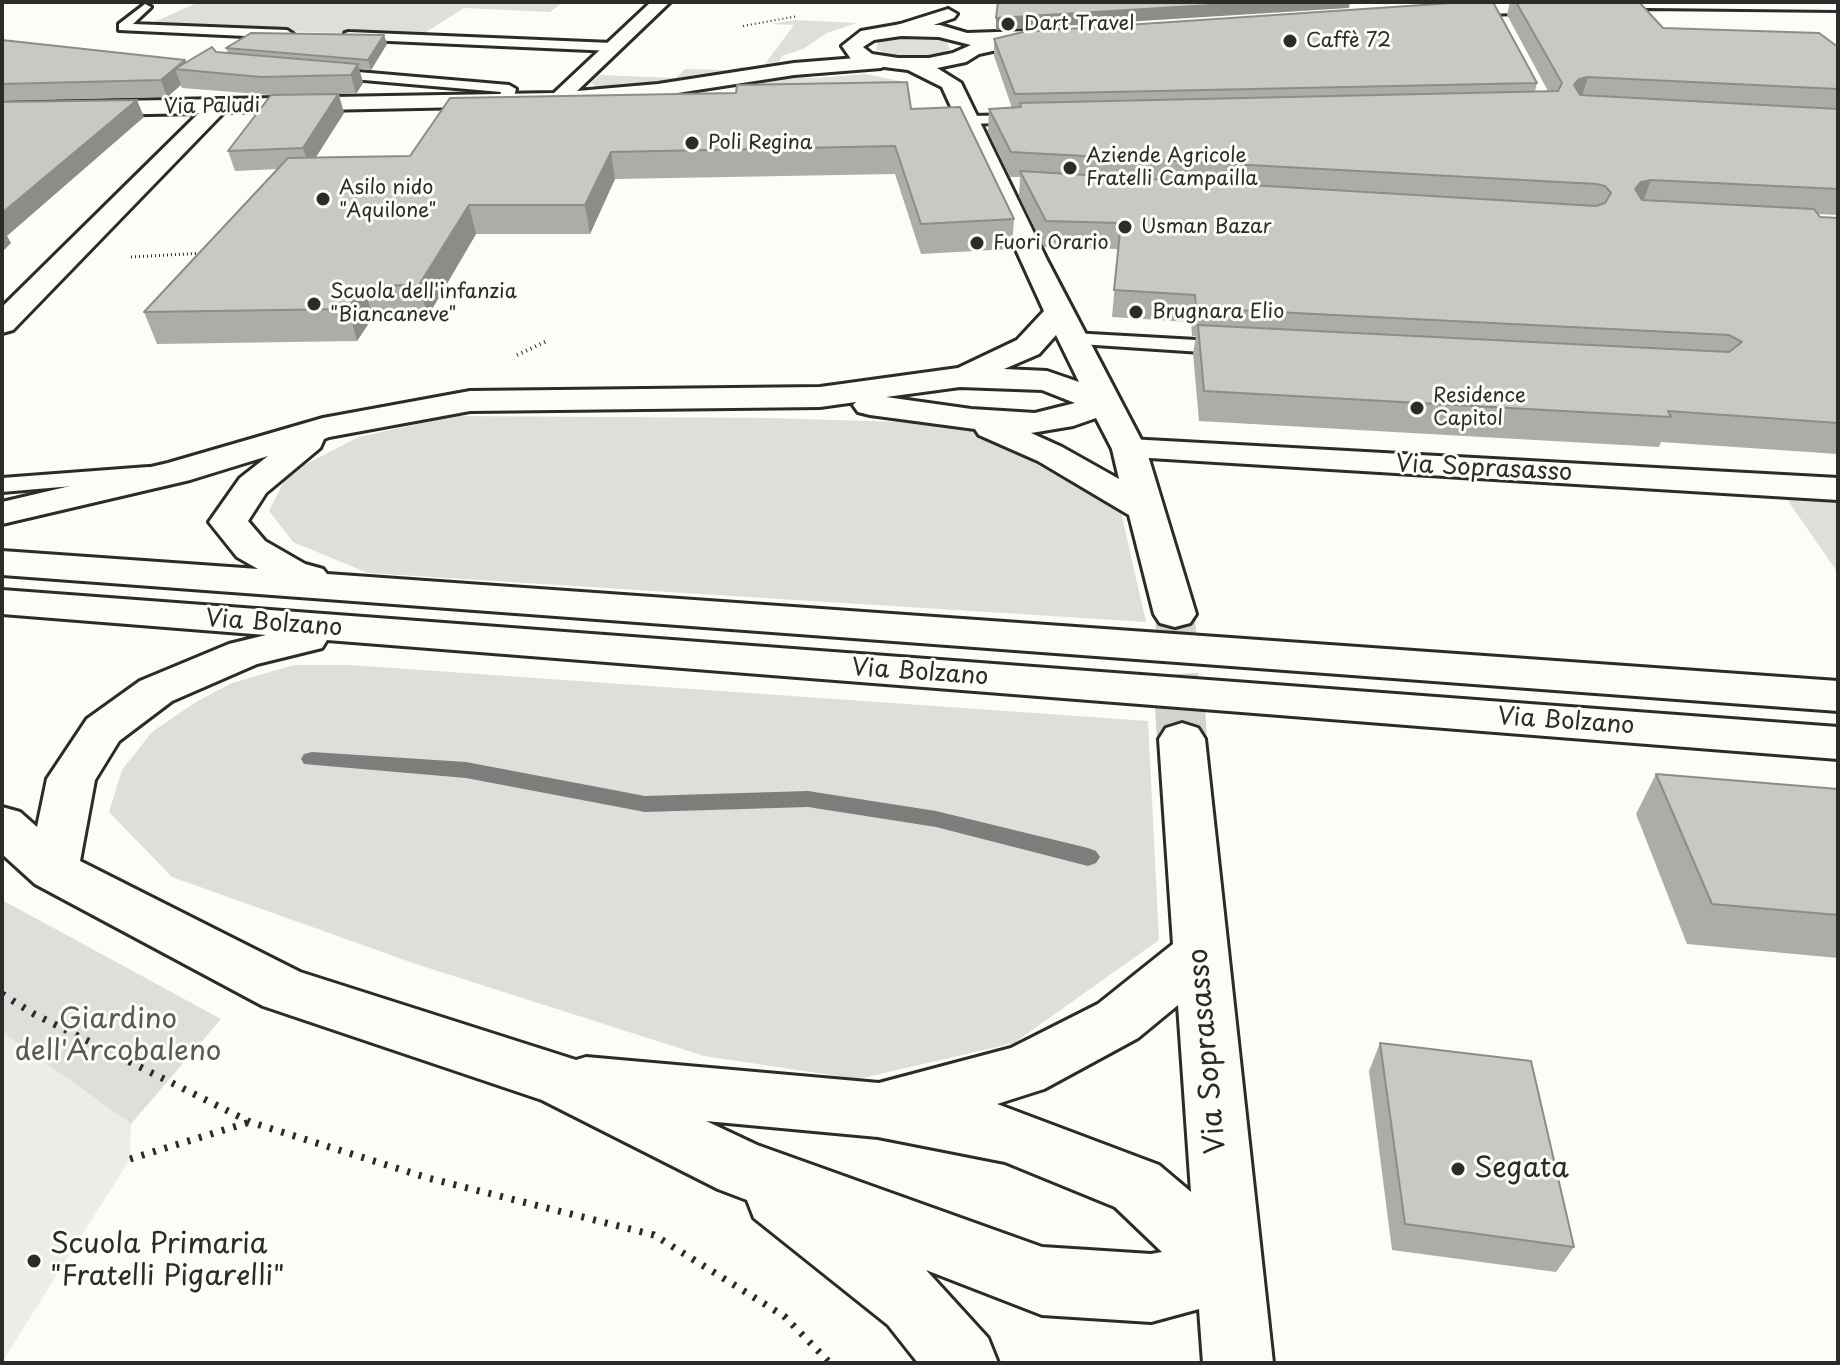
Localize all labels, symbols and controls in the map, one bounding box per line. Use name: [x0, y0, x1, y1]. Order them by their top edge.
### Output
place label: Dart Travel: [1024, 12, 1135, 36]
marker: Dart Travel: [999, 15, 1017, 33]
place label: Caffè 72: [1306, 29, 1391, 53]
marker: Caffè 72: [1281, 32, 1299, 50]
street label: Via Paludi: [164, 94, 260, 120]
place label: Poli Regina: [708, 131, 812, 155]
marker: Poli Regina: [683, 134, 701, 152]
place label: Aziende Agricole Fratelli Campailla: [1086, 144, 1258, 191]
marker: Aziende Agricole Fratelli Campailla: [1061, 159, 1079, 177]
place label: Asilo nido "Aquilone": [339, 176, 437, 223]
marker: Asilo nido "Aquilone": [314, 190, 332, 208]
place label: Usman Bazar: [1141, 215, 1271, 239]
marker: Usman Bazar: [1116, 218, 1134, 236]
place label: Fuori Orario: [993, 231, 1109, 255]
marker: Fuori Orario: [968, 234, 986, 252]
place label: Scuola dell'infanzia "Biancaneve": [330, 280, 517, 327]
marker: Scuola dell'infanzia "Biancaneve": [305, 295, 323, 313]
place label: Brugnara Elio: [1152, 300, 1284, 324]
marker: Brugnara Elio: [1127, 303, 1145, 321]
place label: Residence Capitol: [1433, 384, 1526, 431]
marker: Residence Capitol: [1408, 399, 1426, 417]
street label: Via Soprasasso: [1395, 450, 1573, 488]
street label: Via Bolzano: [205, 605, 343, 643]
street label: Via Bolzano: [851, 654, 989, 692]
street label: Via Bolzano: [1497, 703, 1635, 741]
street label: Via Soprasasso: [1182, 947, 1234, 1155]
park label: Giardino dell'Arcobaleno: [15, 1003, 221, 1069]
place label: Segata: [1474, 1152, 1569, 1186]
marker: Segata: [1449, 1160, 1467, 1178]
place label: Scuola Primaria "Fratelli Pigarelli": [50, 1228, 285, 1294]
marker: Scuola Primaria "Fratelli Pigarelli": [25, 1252, 43, 1270]

